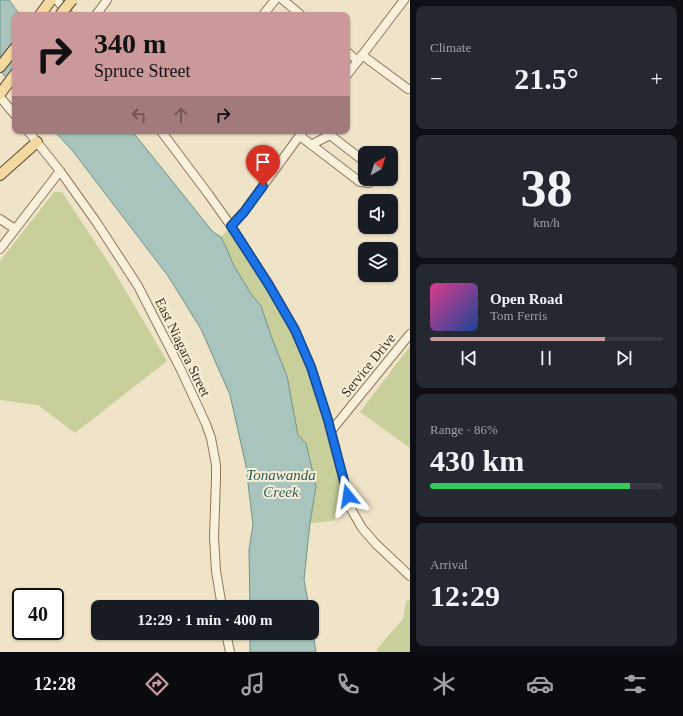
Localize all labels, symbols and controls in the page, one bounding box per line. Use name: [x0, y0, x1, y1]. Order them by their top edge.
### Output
icon: right: [28, 28, 80, 80]
text: 340 m: [94, 28, 166, 59]
text: Climate: [430, 40, 471, 55]
text: Spruce Street: [94, 61, 190, 81]
text: 21.5°: [514, 62, 579, 95]
text: −: [430, 66, 442, 91]
text: +: [651, 66, 663, 91]
icon: left: [128, 104, 150, 126]
icon: ahead: [170, 104, 192, 126]
icon: right: [212, 104, 234, 126]
pin: [246, 145, 280, 186]
north arrow: [358, 146, 398, 186]
map controls: [358, 146, 398, 282]
icon: arrive: [252, 151, 274, 173]
text: 38: [521, 160, 573, 217]
button: sound: [358, 194, 398, 234]
text: km/h: [533, 215, 560, 230]
button: layers: [358, 242, 398, 282]
text: Open Road: [490, 291, 563, 307]
street label: East Niagara Street: [152, 295, 213, 399]
text: Tom Ferris: [490, 308, 547, 323]
street label: Service Drive: [338, 331, 399, 400]
icon: previous: [458, 347, 480, 369]
icon: pause: [535, 347, 557, 369]
icon: next: [613, 347, 635, 369]
text: Range · 86%: [430, 422, 498, 437]
text: 430 km: [430, 444, 524, 477]
water label: Tonawanda Creek: [246, 467, 316, 500]
position arrow: [327, 475, 369, 517]
text: Arrival: [430, 557, 468, 572]
text: 12:29: [430, 579, 500, 612]
speed limit sign: 40: [12, 588, 64, 640]
text: 12:29 · 1 min · 400 m: [138, 612, 273, 628]
icon: directions: [143, 670, 171, 698]
icon: music: [239, 670, 267, 698]
icon: phone: [334, 670, 362, 698]
icon: climate: [430, 670, 458, 698]
icon: car: [526, 670, 554, 698]
icon: filters: [621, 670, 649, 698]
text: 12:28: [34, 674, 76, 694]

